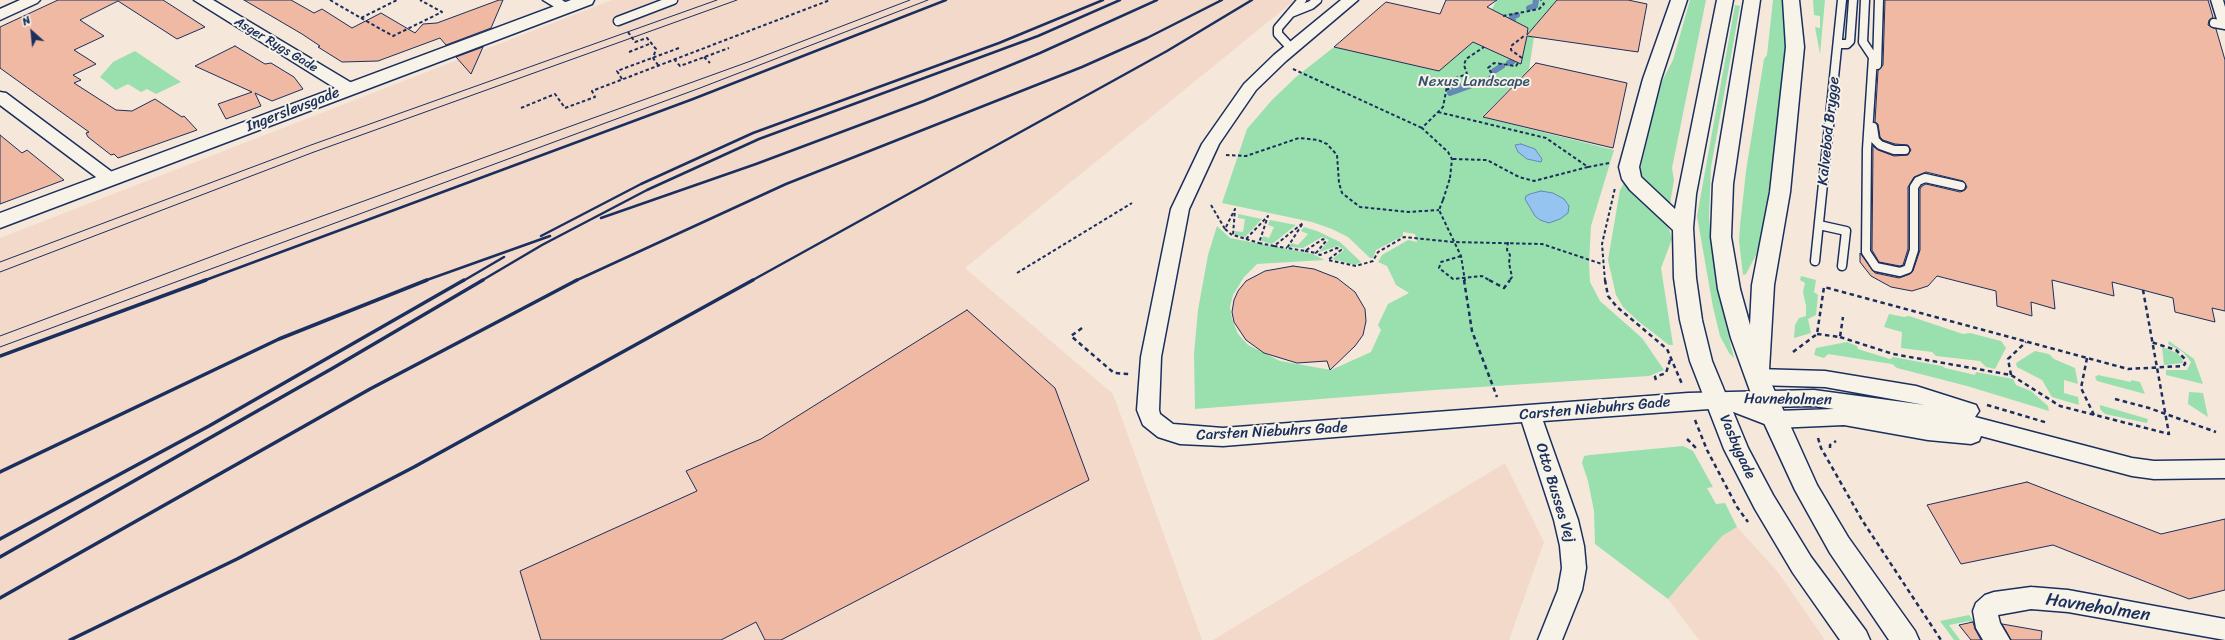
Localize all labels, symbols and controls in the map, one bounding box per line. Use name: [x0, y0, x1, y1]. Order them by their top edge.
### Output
text: N: [19, 11, 34, 31]
north arrow: [12, 12, 52, 52]
street label: Asger Rygs Gade: [231, 14, 321, 76]
park label: Nexus Landscape: [1418, 73, 1530, 91]
street label: Kalvebod Brygge: [1814, 76, 1844, 186]
street label: Ingerslevsgade: [244, 84, 342, 136]
street label: Havneholmen: [1744, 390, 1832, 410]
street label: Carsten Niebuhrs Gade: [1519, 393, 1671, 425]
street label: Vasbygade: [1715, 412, 1759, 482]
street label: Carsten Niebuhrs Gade: [1196, 419, 1348, 445]
street label: Otto Busses Vej: [1531, 441, 1579, 545]
street label: Havneholmen: [2044, 589, 2152, 627]

